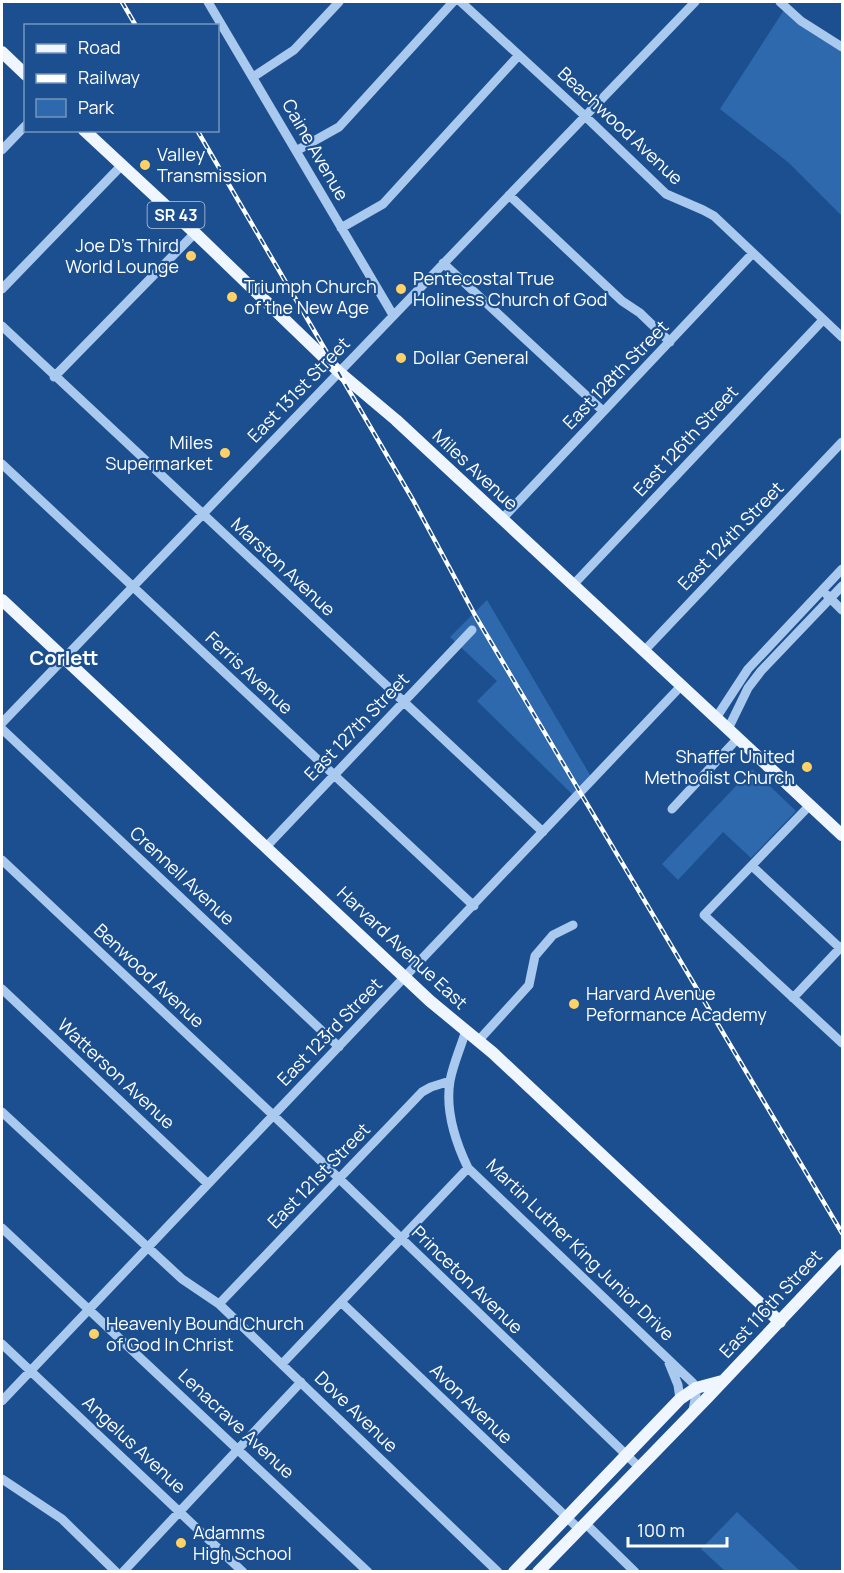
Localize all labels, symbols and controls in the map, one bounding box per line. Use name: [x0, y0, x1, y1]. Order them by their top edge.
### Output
legend: [24, 24, 219, 132]
text: Road: [78, 35, 121, 59]
street label: Beachwood Avenue: [553, 61, 688, 190]
text: Railway: [78, 65, 140, 89]
street label: Caine Avenue: [277, 94, 355, 205]
text: Park: [78, 95, 115, 119]
place label: Valley Transmission: [157, 142, 267, 187]
marker: Valley Transmission: [138, 158, 152, 172]
road number: SR 43: [148, 202, 204, 228]
place label: Joe D's Third World Lounge: [65, 233, 179, 278]
marker: Joe D's Third World Lounge: [184, 249, 198, 263]
place label: Pentecostal True Holiness Church of God: [413, 266, 608, 311]
place label: Triumph Church of the New Age: [244, 274, 377, 319]
marker: Pentecostal True Holiness Church of God: [394, 282, 408, 296]
marker: Triumph Church of the New Age: [225, 290, 239, 304]
street label: East 128th Street: [557, 315, 673, 434]
street label: East 131st Street: [242, 331, 355, 447]
place label: Dollar General: [413, 345, 529, 369]
marker: Dollar General: [394, 351, 408, 365]
street label: East 126th Street: [628, 380, 743, 501]
street label: Miles Avenue: [428, 423, 524, 515]
place label: Miles Supermarket: [105, 430, 213, 475]
marker: Miles Supermarket: [218, 446, 232, 460]
street label: East 124th Street: [672, 476, 788, 595]
street label: Marston Avenue: [226, 512, 341, 621]
street label: Ferris Avenue: [201, 626, 299, 719]
district label: Corlett: [30, 644, 98, 671]
street label: East 127th Street: [299, 667, 414, 785]
place label: Shaffer United Methodist Church: [644, 744, 795, 789]
marker: Shaffer United Methodist Church: [800, 760, 814, 774]
street label: Crennell Avenue: [125, 820, 240, 930]
street label: Harvard Avenue East: [332, 880, 473, 1014]
street label: Benwood Avenue: [89, 918, 210, 1033]
street label: East 123rd Street: [272, 972, 387, 1090]
place label: Harvard Avenue Peformance Academy: [586, 981, 767, 1026]
marker: Harvard Avenue Peformance Academy: [567, 997, 581, 1011]
street label: Watterson Avenue: [53, 1013, 180, 1134]
street label: East 121st Street: [262, 1117, 375, 1233]
street label: Martin Luther King Junior Drive: [482, 1153, 680, 1346]
street label: Princeton Avenue: [407, 1220, 528, 1339]
street label: East 116th Street: [714, 1244, 827, 1363]
place label: Heavenly Bound Church of God In Christ: [106, 1311, 304, 1356]
marker: Heavenly Bound Church of God In Christ: [87, 1327, 101, 1341]
street label: Avon Avenue: [425, 1358, 518, 1449]
street label: Lenacrave Avenue: [173, 1363, 300, 1483]
street label: Dove Avenue: [310, 1366, 403, 1457]
street label: Angelus Avenue: [78, 1390, 191, 1498]
scale bar: [628, 1510, 727, 1548]
text: 100 m: [637, 1518, 685, 1542]
place label: Adamms High School: [193, 1520, 292, 1565]
marker: Adamms High School: [174, 1536, 188, 1550]

